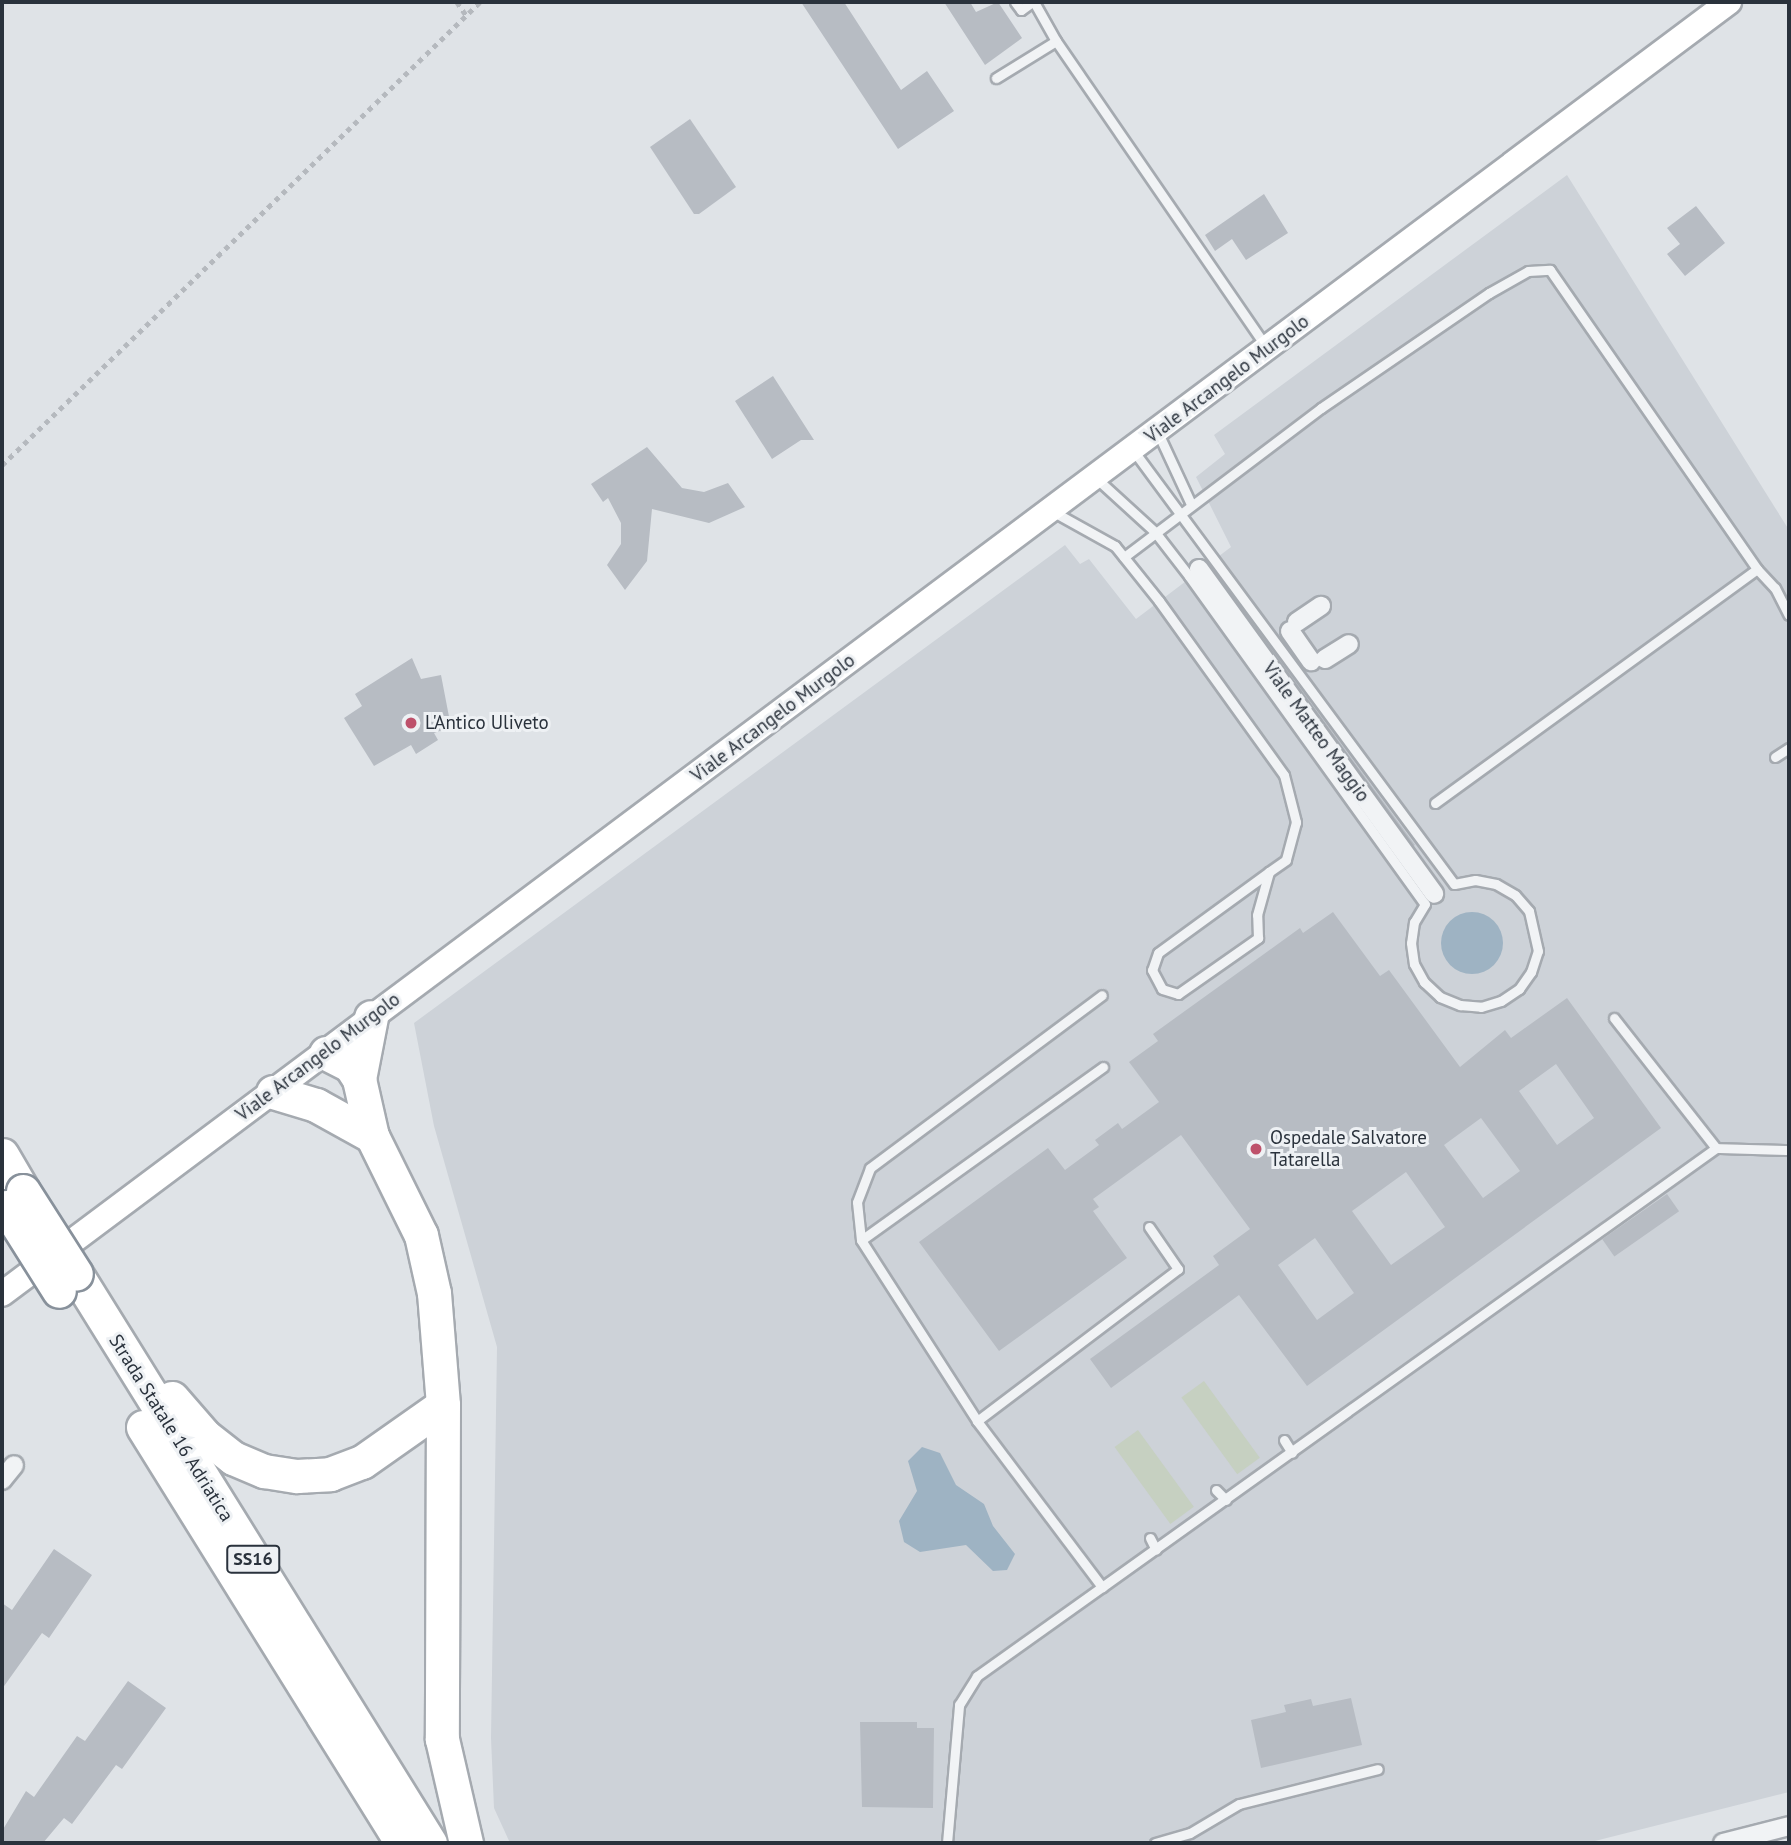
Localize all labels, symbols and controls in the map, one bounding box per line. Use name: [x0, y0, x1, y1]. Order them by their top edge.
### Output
street label: Viale Arcangelo Murgolo: [1140, 310, 1314, 448]
street label: Viale Arcangelo Murgolo: [686, 649, 860, 787]
street label: Viale Matteo Maggio: [1258, 658, 1374, 806]
place label: L'Antico Uliveto: [425, 712, 549, 734]
marker: L'Antico Uliveto: [403, 715, 419, 731]
street label: Viale Arcangelo Murgolo: [231, 988, 405, 1126]
place label: Ospedale Salvatore Tatarella: [1270, 1127, 1427, 1171]
marker: Ospedale Salvatore Tatarella: [1248, 1141, 1264, 1157]
street label: Strada Statale 16 Adriatica: [104, 1330, 238, 1526]
road number: SS16: [225, 1544, 281, 1574]

